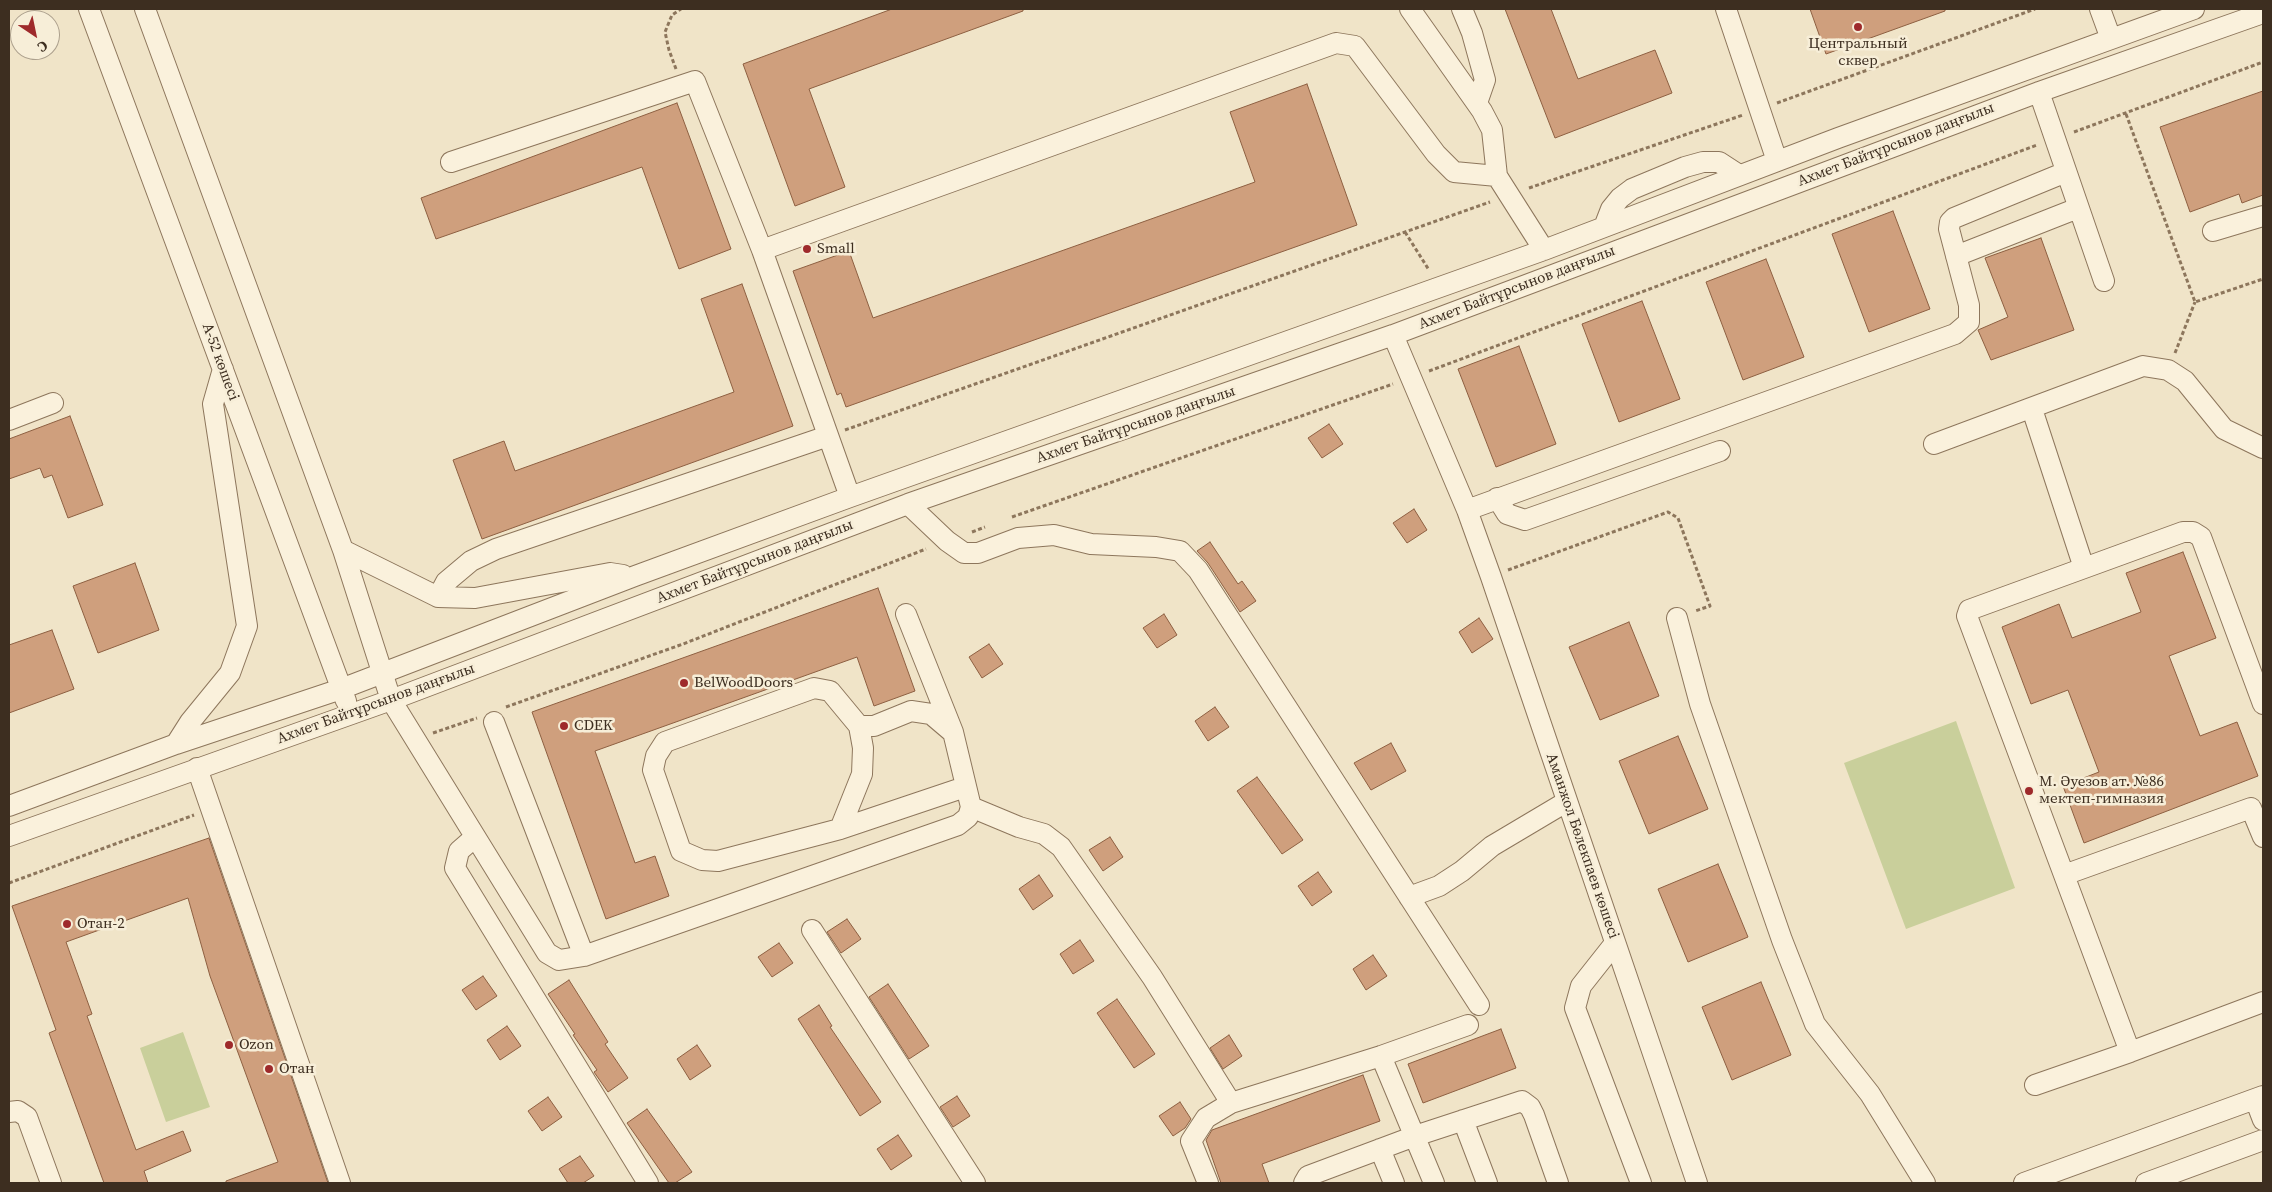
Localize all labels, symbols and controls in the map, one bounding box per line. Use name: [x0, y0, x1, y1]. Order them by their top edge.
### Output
north arrow: [10, 10, 60, 60]
marker: Центральный сквер: [1852, 21, 1864, 33]
place label: Центральный сквер: [1808, 35, 1908, 70]
text: С: [34, 36, 52, 57]
street label: Ахмет Байтұрсынов даңғылы: [1795, 99, 1997, 191]
place label: Small: [817, 240, 855, 258]
street label: Ахмет Байтұрсынов даңғылы: [1416, 242, 1618, 334]
marker: Small: [801, 243, 813, 255]
street label: А-52 көшесі: [198, 321, 242, 403]
street label: Ахмет Байтұрсынов даңғылы: [1034, 382, 1238, 468]
street label: Ахмет Байтұрсынов даңғылы: [654, 516, 856, 608]
street label: Ахмет Байтұрсынов даңғылы: [275, 660, 477, 748]
place label: BelWoodDoors: [694, 674, 793, 692]
marker: BelWoodDoors: [678, 677, 690, 689]
place label: CDEK: [574, 717, 613, 735]
marker: CDEK: [558, 720, 570, 732]
street label: Аманжол Бөлекпаев көшесі: [1542, 751, 1622, 941]
place label: М. Әуезов ат. №86 мектеп-гимназия: [2039, 773, 2164, 808]
marker: М. Әуезов ат. №86 мектеп-гимназия: [2023, 785, 2035, 797]
place label: Отан-2: [77, 915, 125, 933]
marker: Отан-2: [61, 918, 73, 930]
place label: Ozon: [239, 1036, 274, 1054]
marker: Ozon: [223, 1039, 235, 1051]
place label: Отан: [279, 1060, 315, 1078]
marker: Отан: [263, 1063, 275, 1075]

